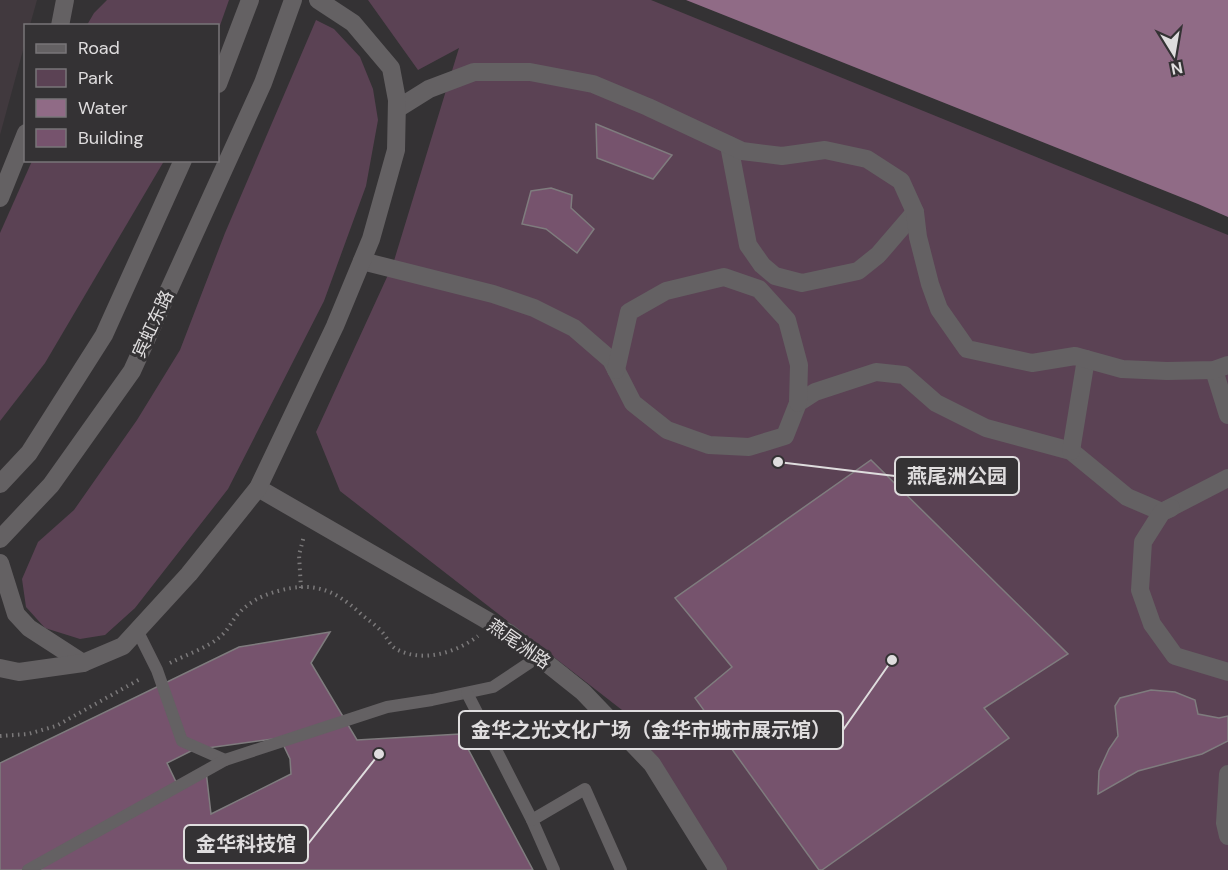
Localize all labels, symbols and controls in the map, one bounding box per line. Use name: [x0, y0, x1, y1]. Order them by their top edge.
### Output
legend: [24, 24, 219, 162]
north arrow: [1144, 24, 1204, 84]
text: Road: [78, 36, 120, 60]
text: N: [1169, 57, 1184, 80]
text: Park: [78, 66, 114, 90]
text: Water: [78, 96, 128, 120]
text: Building: [78, 126, 143, 150]
street label: 宾虹东路: [127, 286, 179, 362]
callout: 燕尾洲公园: [895, 457, 1019, 495]
text: 燕尾洲公园: [907, 463, 1007, 489]
street label: 燕尾洲路: [483, 614, 555, 674]
callout: 金华之光文化广场（金华市城市展示馆）: [459, 711, 843, 749]
text: 金华之光文化广场（金华市城市展示馆）: [471, 717, 831, 743]
callout: 金华科技馆: [184, 825, 308, 863]
text: 金华科技馆: [196, 831, 296, 857]

